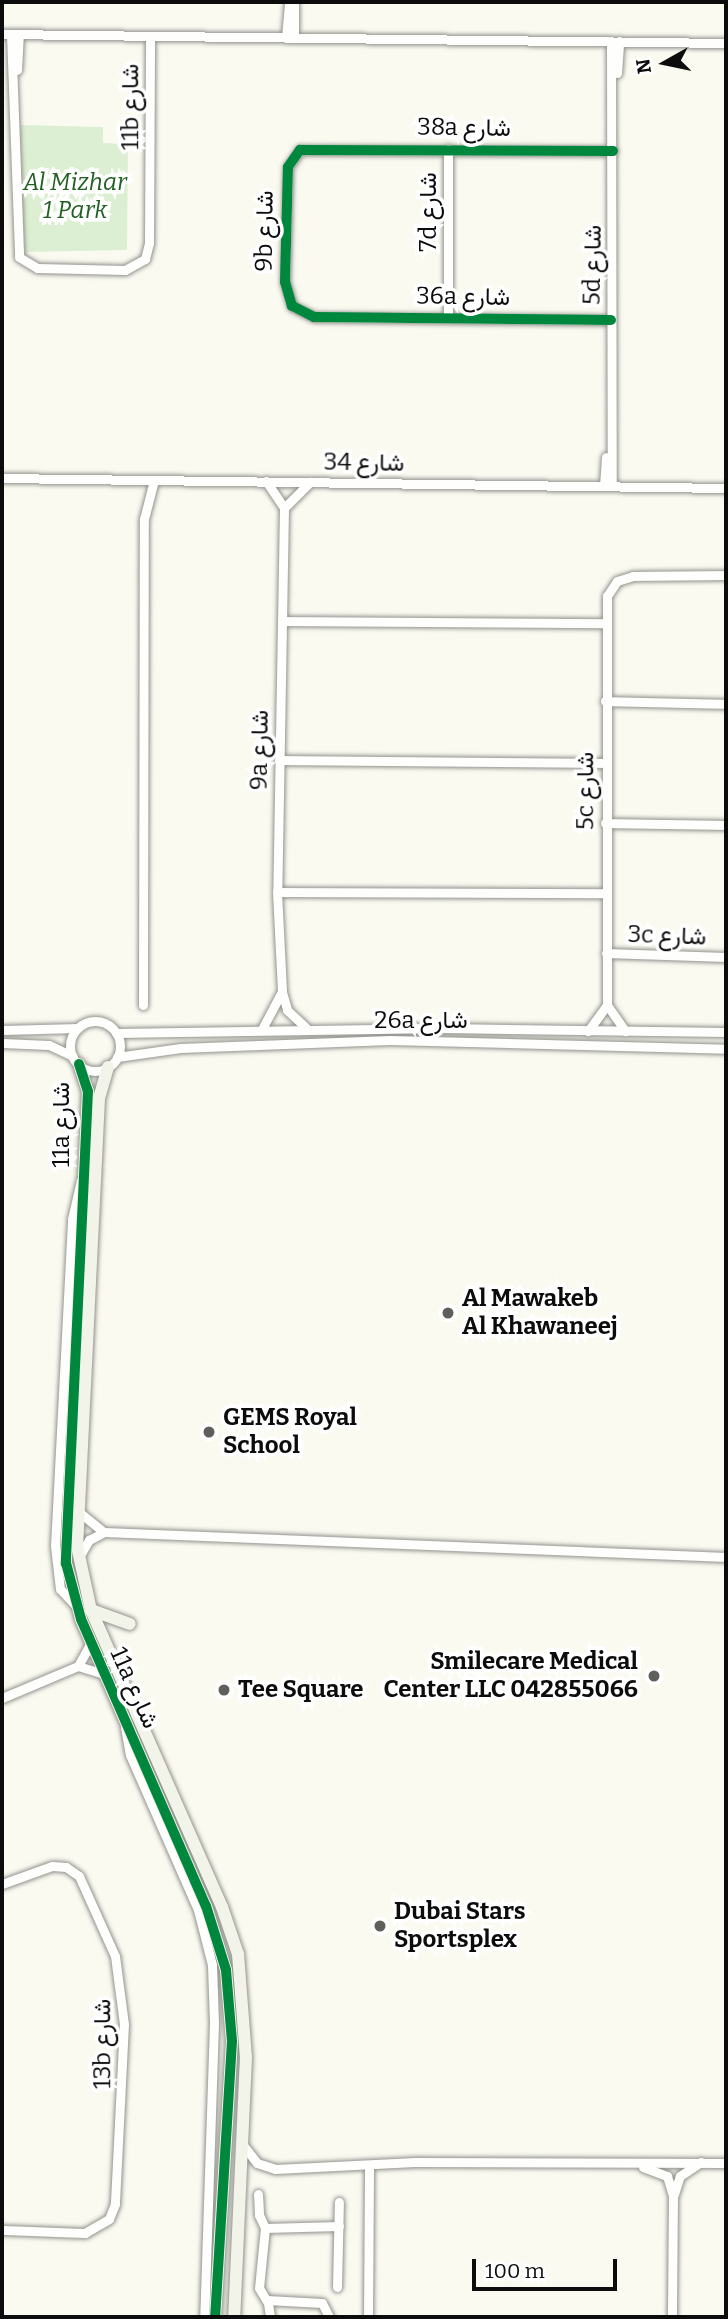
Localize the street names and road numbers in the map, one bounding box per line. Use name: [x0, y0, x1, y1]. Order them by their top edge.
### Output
street label: 11b شارع: [117, 64, 145, 150]
street label: 38a شارع: [417, 113, 511, 143]
street label: 7d شارع: [415, 172, 443, 252]
street label: 9b شارع: [250, 190, 280, 272]
street label: 5d شارع: [578, 225, 608, 305]
street label: 36a شارع: [416, 282, 510, 312]
street label: شارع 34: [323, 448, 405, 478]
street label: 9a شارع: [245, 710, 275, 790]
street label: 5c شارع: [572, 752, 600, 830]
street label: 3c شارع: [627, 920, 707, 952]
street label: 26a شارع: [374, 1007, 468, 1035]
street label: 11a شارع: [48, 1082, 76, 1168]
street label: 11a شارع: [103, 1643, 165, 1733]
street label: 13b شارع: [89, 1999, 117, 2089]

